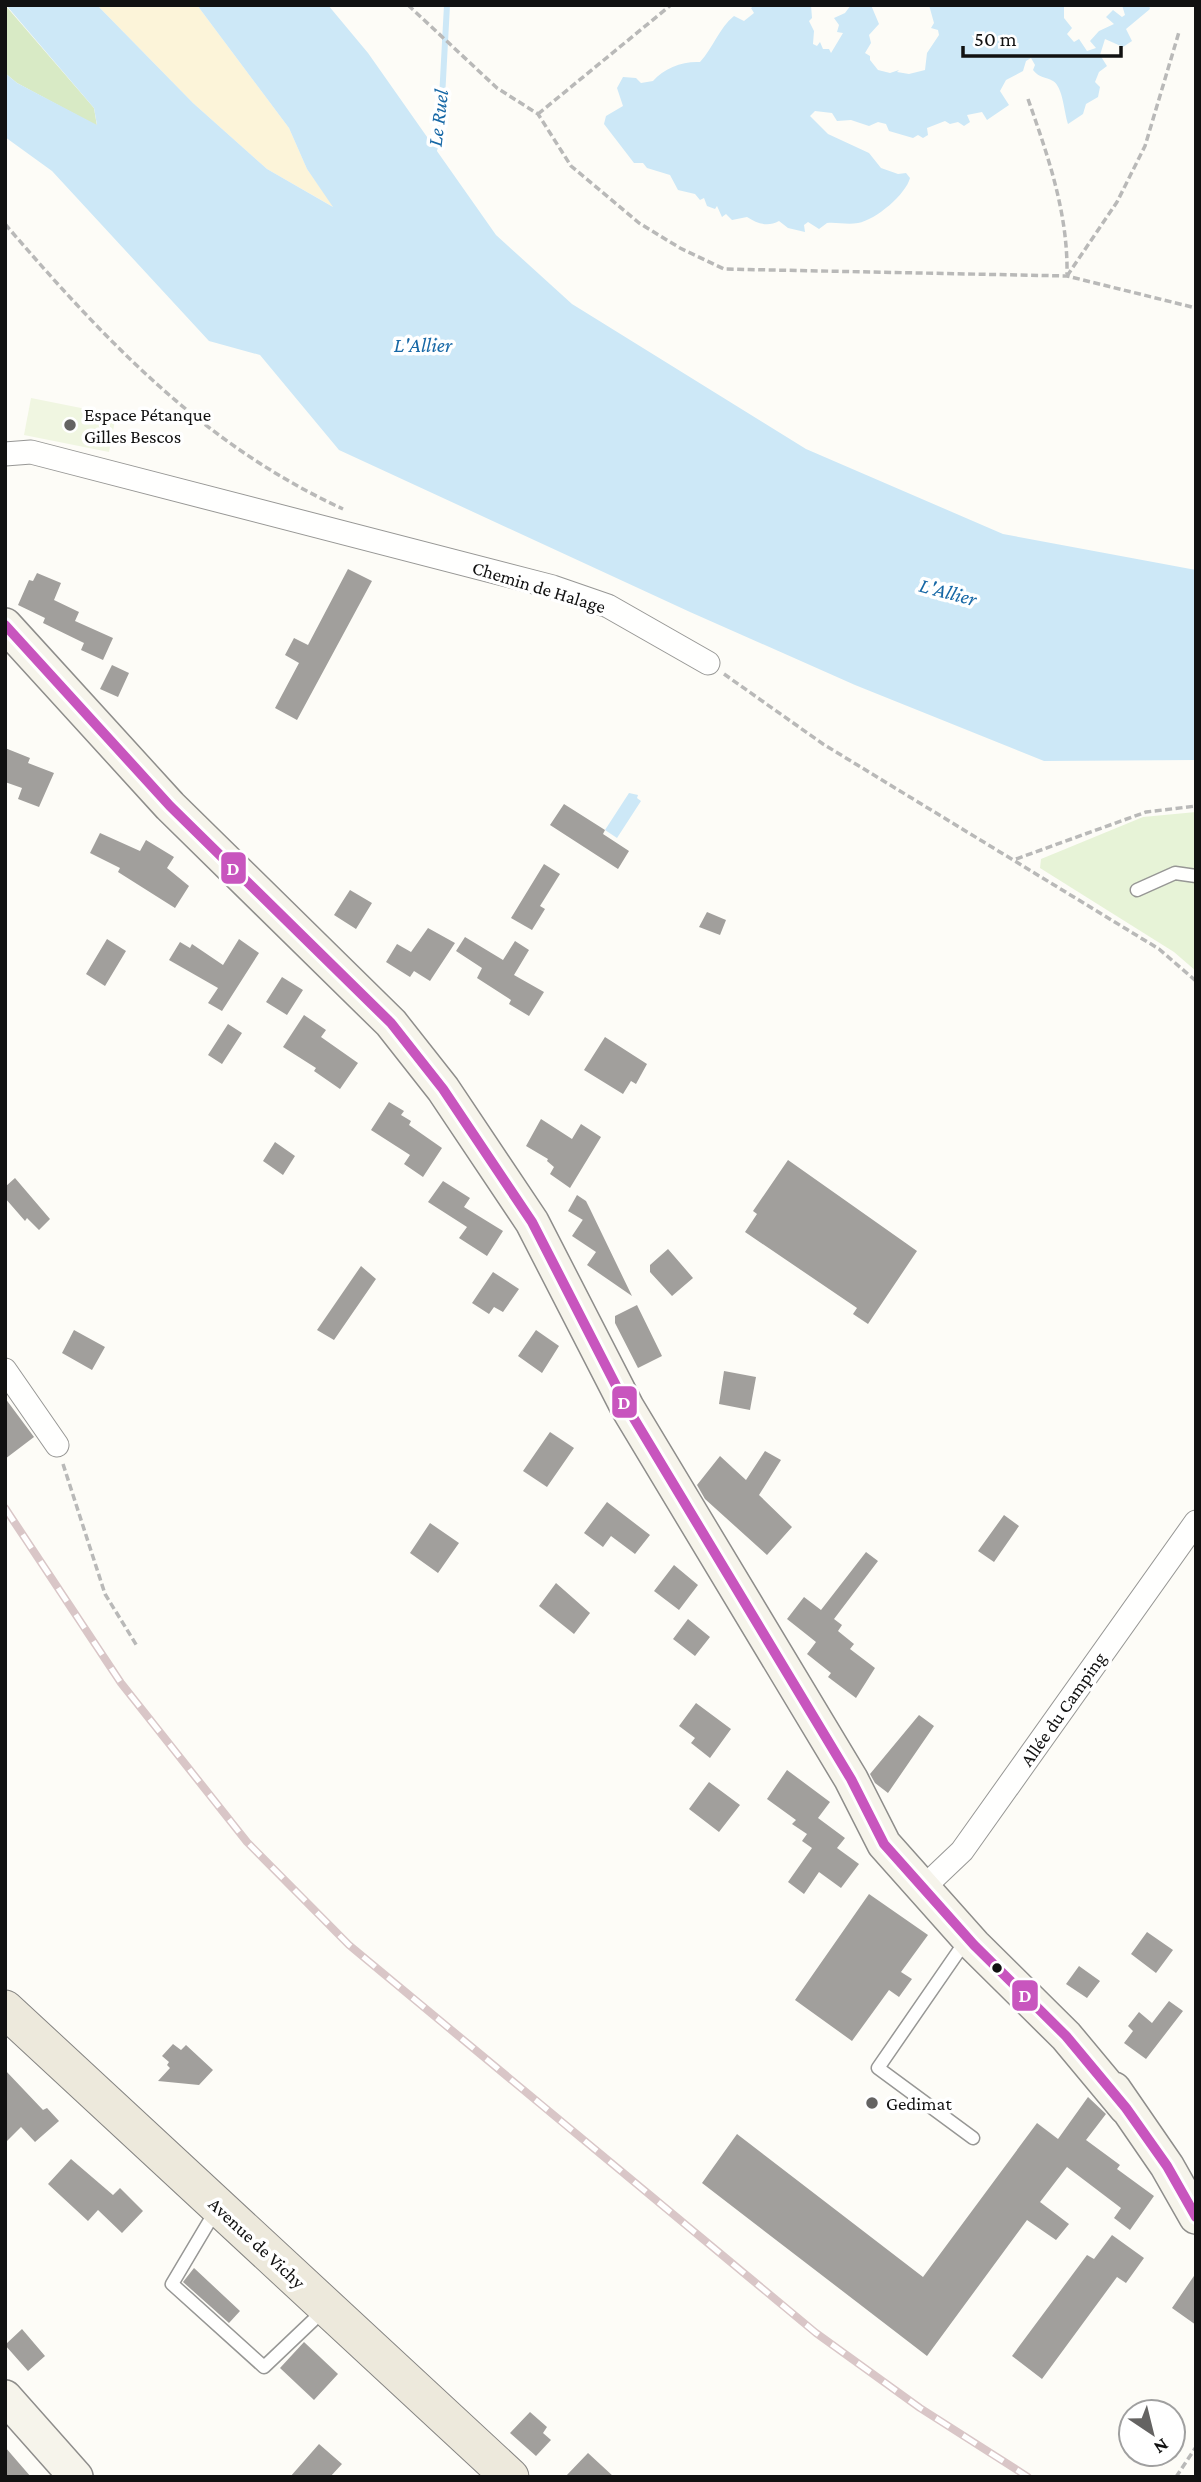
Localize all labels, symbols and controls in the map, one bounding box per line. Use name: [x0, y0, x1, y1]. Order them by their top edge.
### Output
scale bar: [963, 14, 1120, 58]
text: 50 m: [974, 27, 1017, 51]
water label: Le Ruel: [423, 87, 454, 148]
water label: L'Allier: [394, 333, 453, 357]
place label: Espace Pétanque Gilles Bescos: [84, 404, 211, 447]
marker: Espace Pétanque Gilles Bescos: [62, 417, 78, 433]
street label: Chemin de Halage: [470, 557, 608, 617]
water label: L'Allier: [917, 573, 980, 611]
line badge: D: [220, 851, 247, 885]
text: D: [226, 858, 240, 879]
line badge: D: [611, 1385, 638, 1419]
text: D: [617, 1392, 631, 1413]
street label: Allée du Camping: [1016, 1648, 1110, 1770]
unlabelled marker: [990, 1961, 1004, 1975]
line badge: D: [1011, 1979, 1039, 2012]
text: D: [1018, 1985, 1032, 2006]
place label: Gedimat: [886, 2093, 952, 2114]
marker: Gedimat: [864, 2095, 880, 2111]
street label: Avenue de Vichy: [205, 2193, 310, 2293]
north arrow: [1117, 2398, 1187, 2468]
text: N: [1150, 2434, 1173, 2459]

